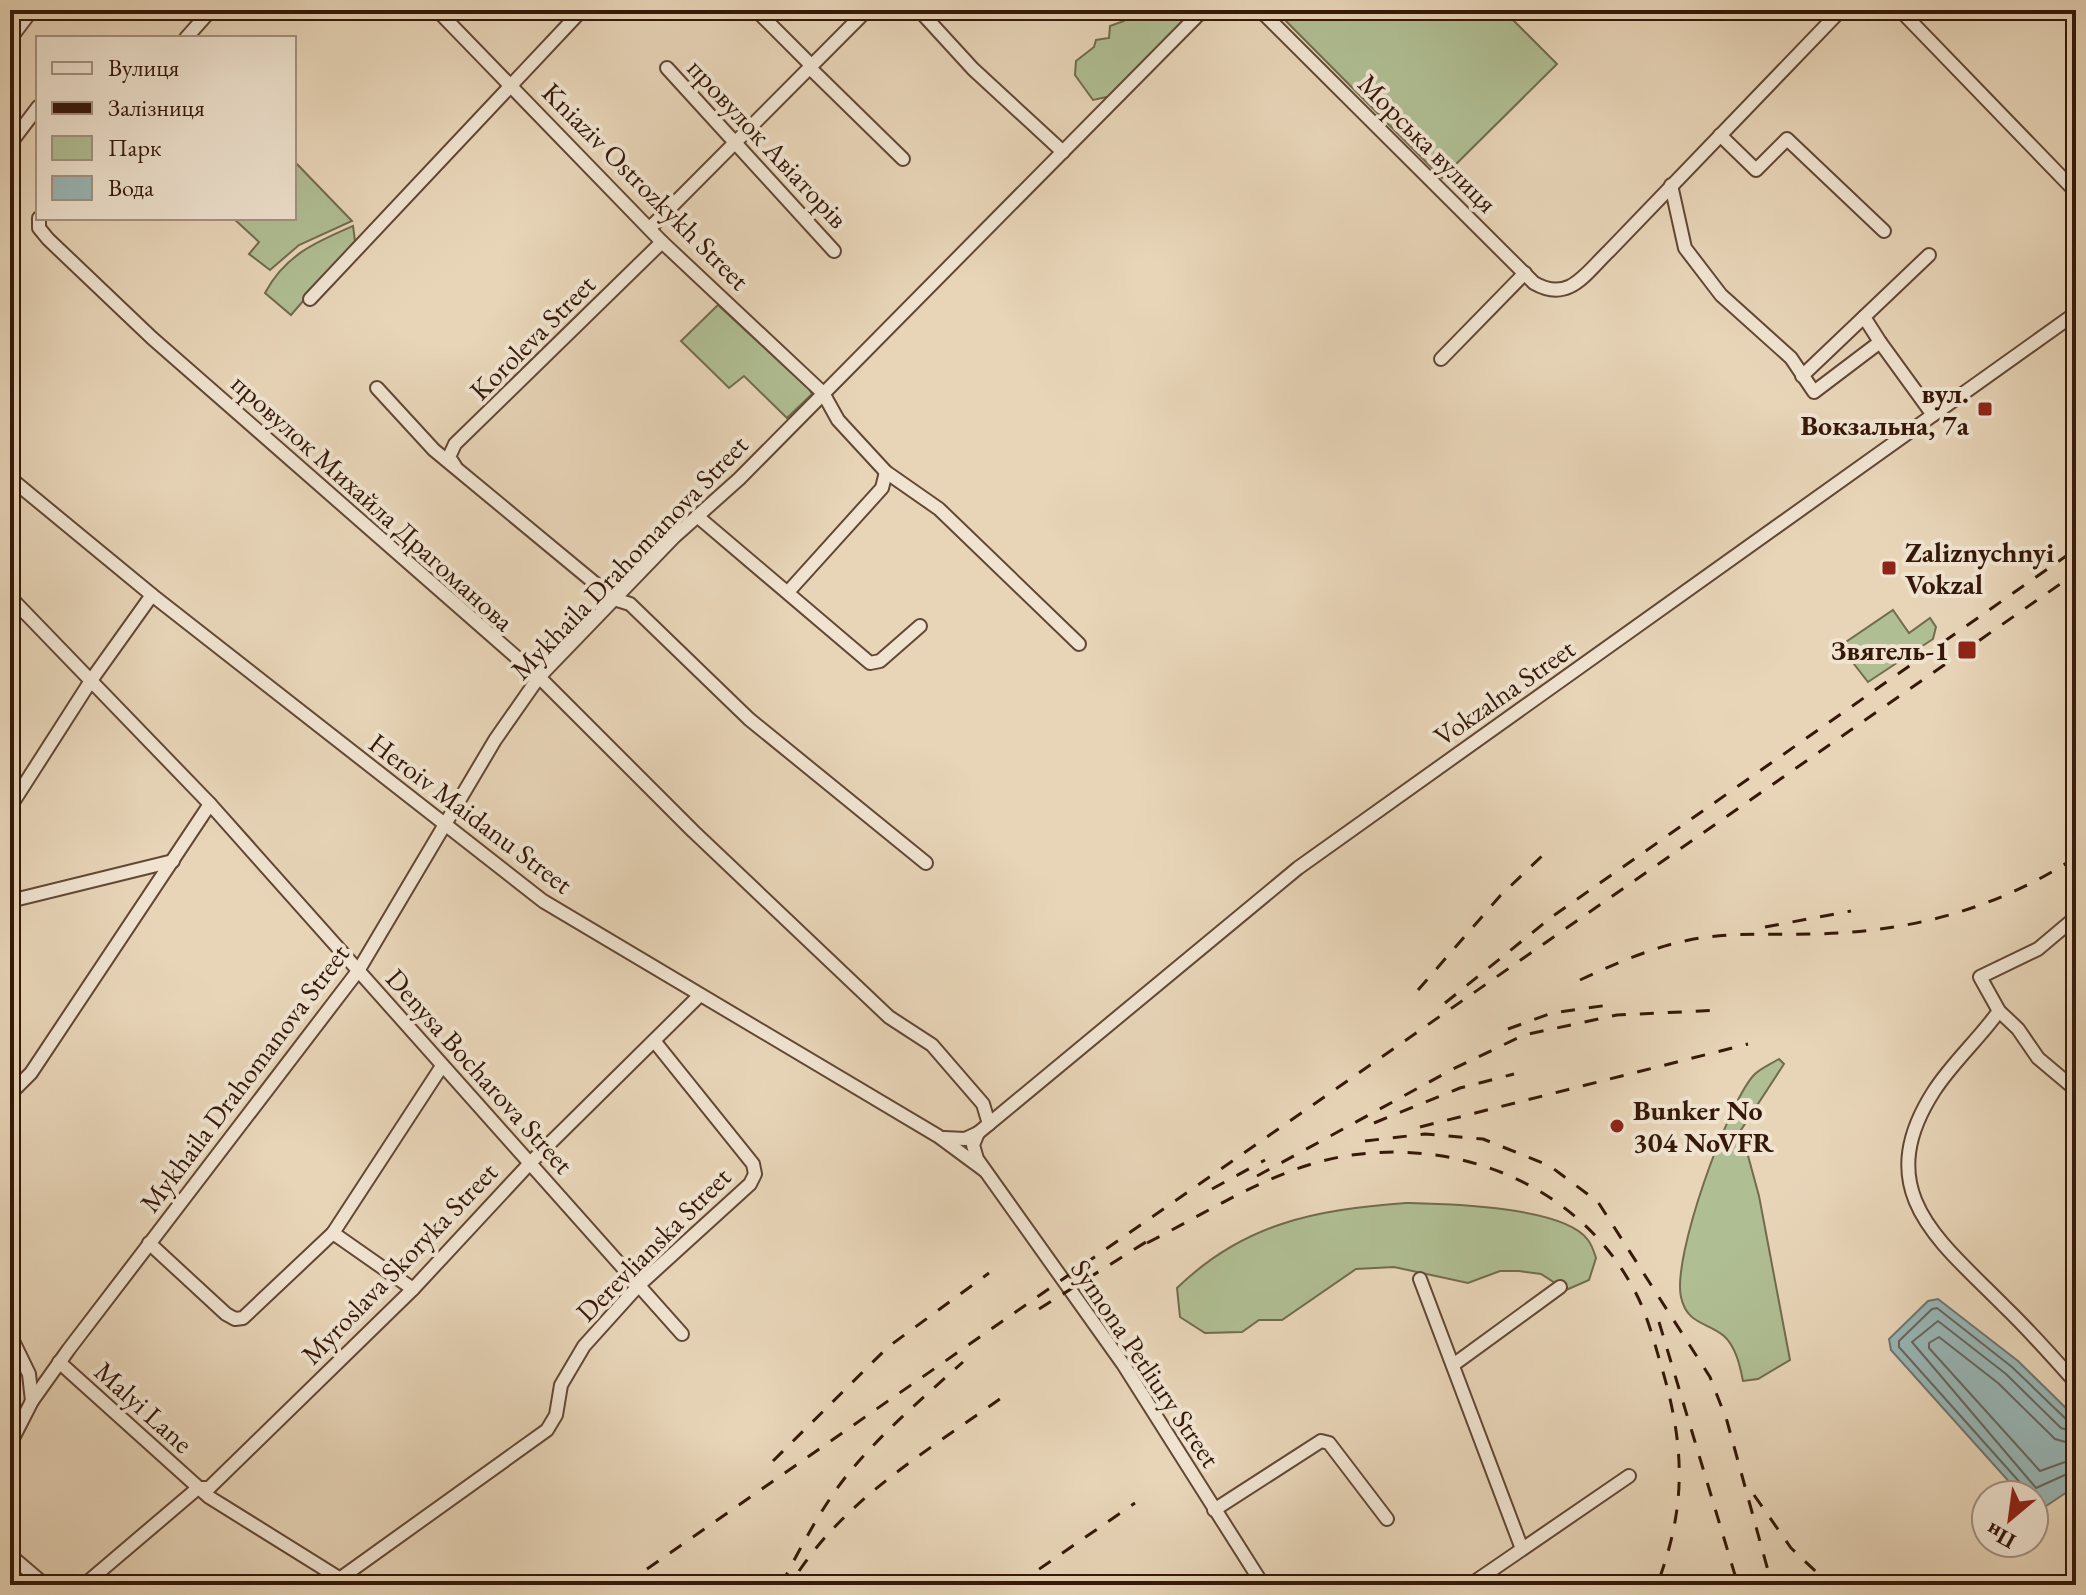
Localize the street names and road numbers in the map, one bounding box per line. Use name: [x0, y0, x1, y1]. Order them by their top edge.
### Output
street label: провулок Авіаторів: [680, 50, 856, 236]
street label: Морська вулиця: [1351, 66, 1505, 220]
street label: Kniaziv Ostrozkykh Street: [535, 75, 758, 298]
street label: Koroleva Street: [461, 266, 603, 408]
street label: провулок Михайла Драгоманова: [224, 365, 522, 639]
street label: Mykhaila Drahomanova Street: [503, 427, 756, 687]
street label: Vokzalna Street: [1426, 630, 1582, 754]
street label: Heroiv Maidanu Street: [362, 725, 580, 902]
street label: Mykhaila Drahomanova Street: [131, 937, 357, 1219]
street label: Denysa Bocharova Street: [378, 961, 582, 1181]
street label: Myroslava Skoryka Street: [293, 1154, 505, 1372]
street label: Derevlianska Street: [568, 1159, 738, 1329]
street label: Symona Petliury Street: [1063, 1252, 1229, 1474]
street label: Malyi Lane: [87, 1353, 201, 1461]

